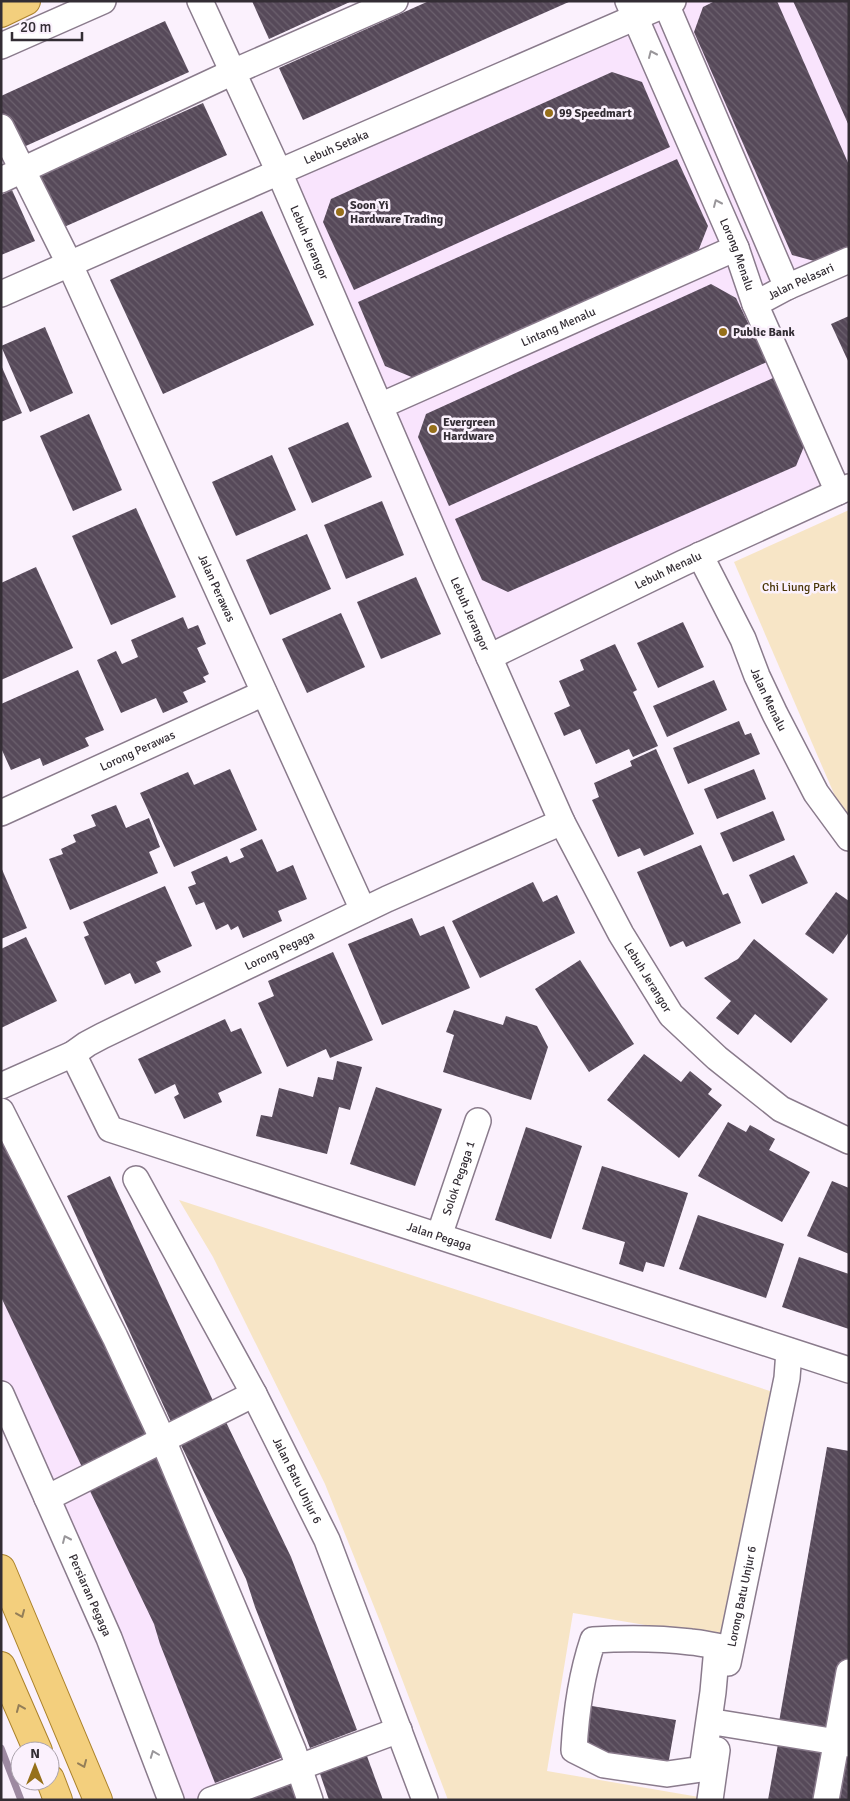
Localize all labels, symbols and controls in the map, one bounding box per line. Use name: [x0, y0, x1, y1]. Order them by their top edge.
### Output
scale bar: [12, 10, 82, 42]
text: 20 m: [20, 18, 51, 36]
one-way arrow: [647, 50, 658, 59]
place label: 99 Speedmart: [559, 106, 632, 121]
marker: 99 Speedmart: [543, 107, 555, 119]
street label: Lebuh Setaka: [302, 126, 371, 168]
place label: Soon Yi Hardware Trading: [350, 198, 444, 227]
one-way arrow: [712, 199, 723, 208]
street label: Lebuh Jerangor: [287, 203, 332, 282]
marker: Soon Yi Hardware Trading: [334, 206, 346, 218]
street label: Lorong Menalu: [716, 216, 757, 293]
street label: Jalan Pelasari: [765, 260, 836, 303]
street label: Lintang Menalu: [519, 304, 598, 350]
place label: Public Bank: [733, 325, 796, 340]
marker: Public Bank: [717, 326, 729, 338]
place label: Evergreen Hardware: [443, 415, 496, 444]
marker: Evergreen Hardware: [427, 423, 439, 435]
street label: Lebuh Menalu: [632, 548, 704, 593]
street label: Jalan Perawas: [195, 552, 239, 624]
street label: Lebuh Jerangor: [447, 575, 493, 654]
park label: Chi Liung Park: [762, 580, 836, 595]
street label: Jalan Menalu: [747, 666, 790, 734]
street label: Lorong Perawas: [98, 727, 177, 774]
street label: Lorong Pegaga: [242, 928, 317, 974]
street label: Lebuh Jerangor: [621, 940, 675, 1016]
street label: Solok Pegaga 1: [439, 1139, 478, 1217]
street label: Jalan Pegaga: [405, 1219, 474, 1254]
street label: Jalan Batu Unjur 6: [269, 1435, 325, 1526]
one-way arrow: [61, 1535, 72, 1544]
street label: Lorong Batu Unjur 6: [724, 1545, 760, 1648]
street label: Persiaran Pegaga: [65, 1552, 115, 1639]
one-way arrow: [14, 1609, 25, 1618]
one-way arrow: [15, 1704, 26, 1713]
north arrow: [10, 1741, 60, 1791]
text: N: [30, 1745, 40, 1762]
one-way arrow: [150, 1750, 160, 1759]
one-way arrow: [77, 1759, 88, 1768]

